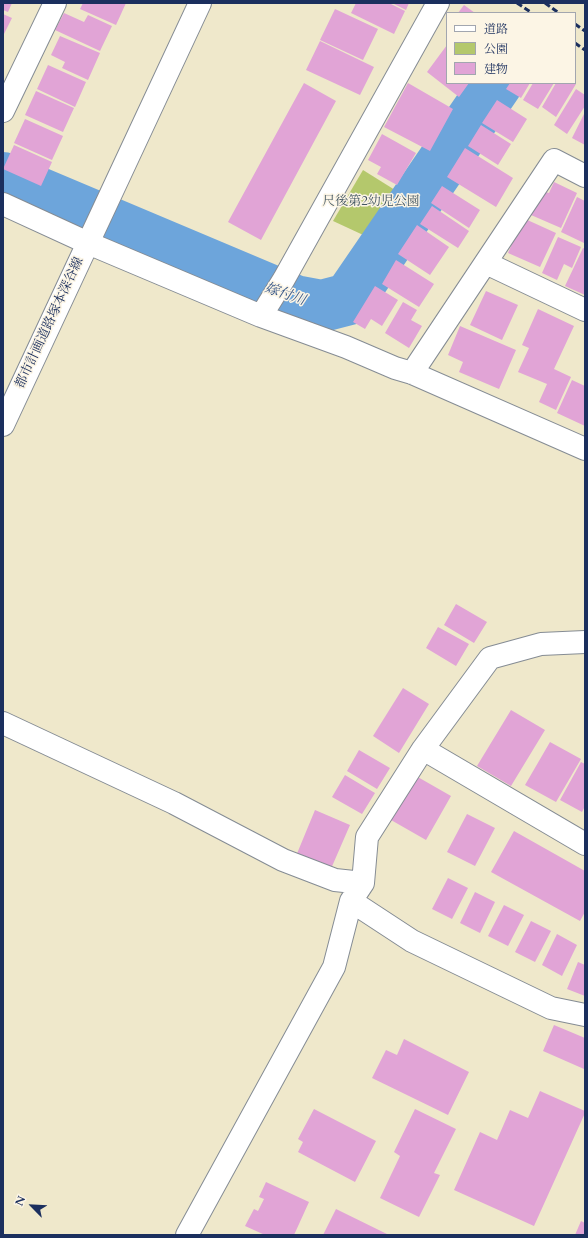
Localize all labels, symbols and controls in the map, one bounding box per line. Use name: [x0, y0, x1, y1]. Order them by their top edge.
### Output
legend: [446, 12, 576, 84]
text: 道路: [484, 21, 508, 37]
text: 公園: [484, 41, 508, 57]
text: 建物: [484, 61, 508, 77]
park label: 尺後第2幼児公園: [322, 194, 420, 210]
street label: 都市計画道路塚本深谷線: [13, 255, 87, 391]
water label: 嫁付川: [262, 280, 308, 310]
north arrow: [12, 1186, 52, 1226]
text: N: [12, 1194, 29, 1208]

